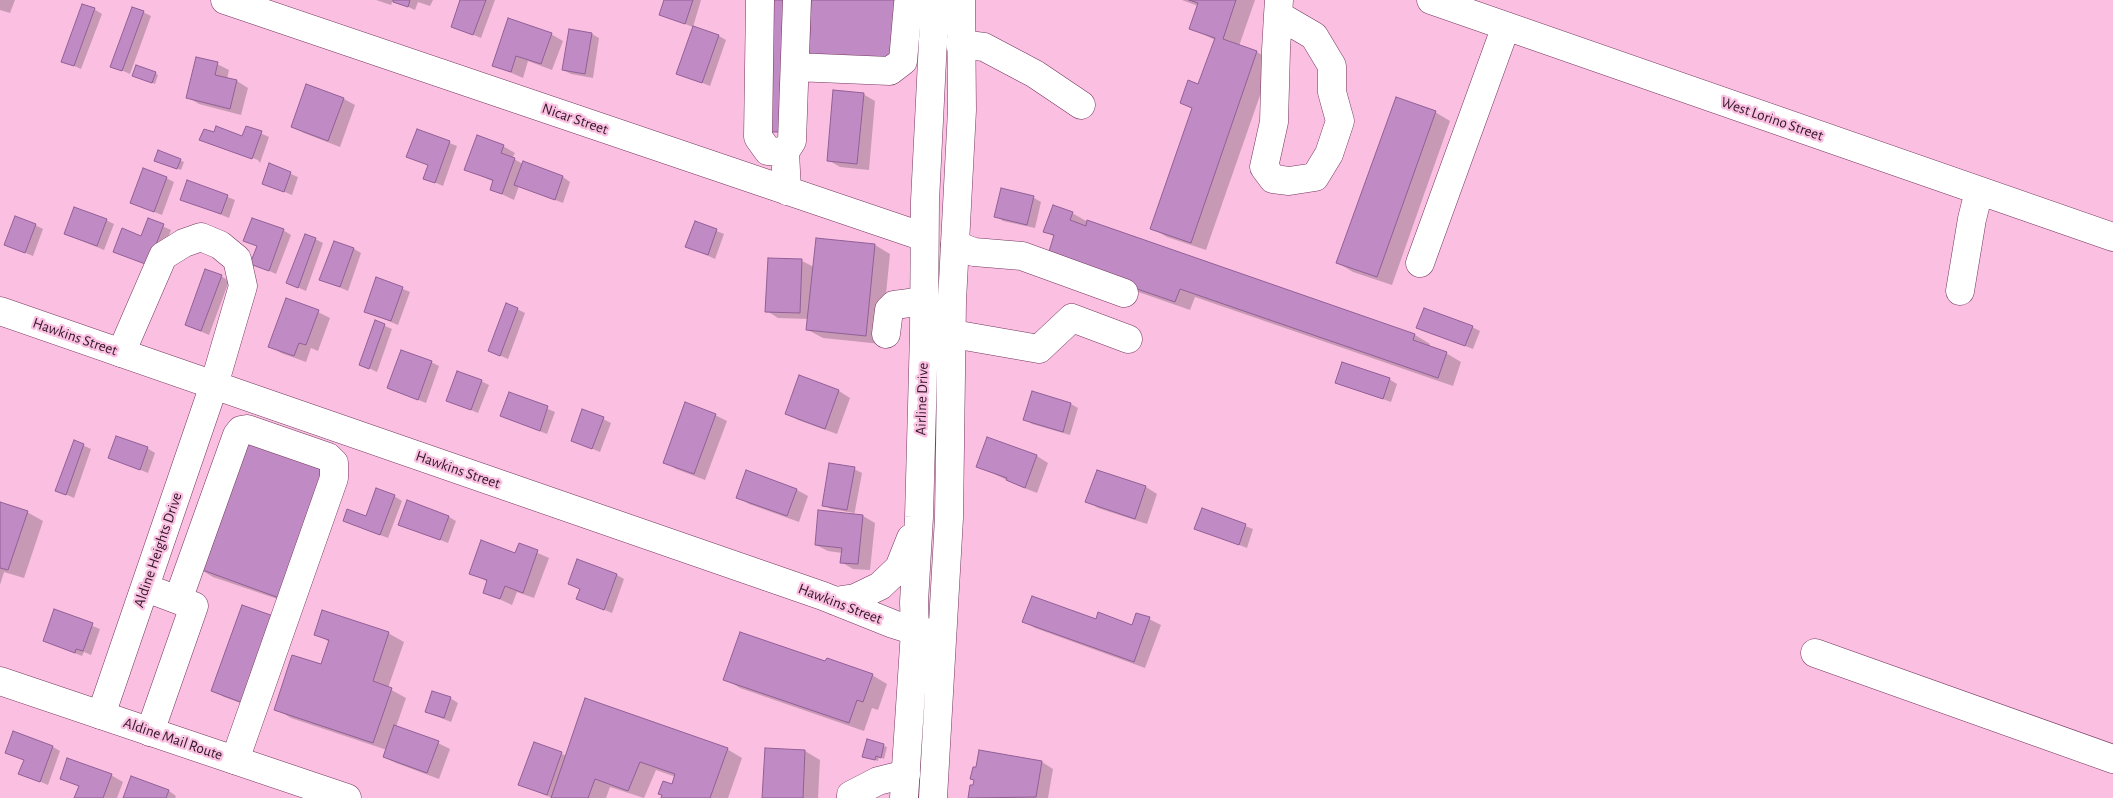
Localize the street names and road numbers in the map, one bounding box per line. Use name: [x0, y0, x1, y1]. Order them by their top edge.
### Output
street label: West Lorino Street: [1718, 93, 1826, 145]
street label: Nicar Street: [539, 99, 611, 139]
street label: Hawkins Street: [30, 314, 120, 360]
street label: Airline Drive: [912, 362, 932, 436]
street label: Hawkins Street: [413, 447, 503, 493]
street label: Aldine Heights Drive: [130, 490, 186, 610]
street label: Hawkins Street: [796, 580, 884, 628]
street label: Aldine Mail Route: [121, 714, 225, 764]

